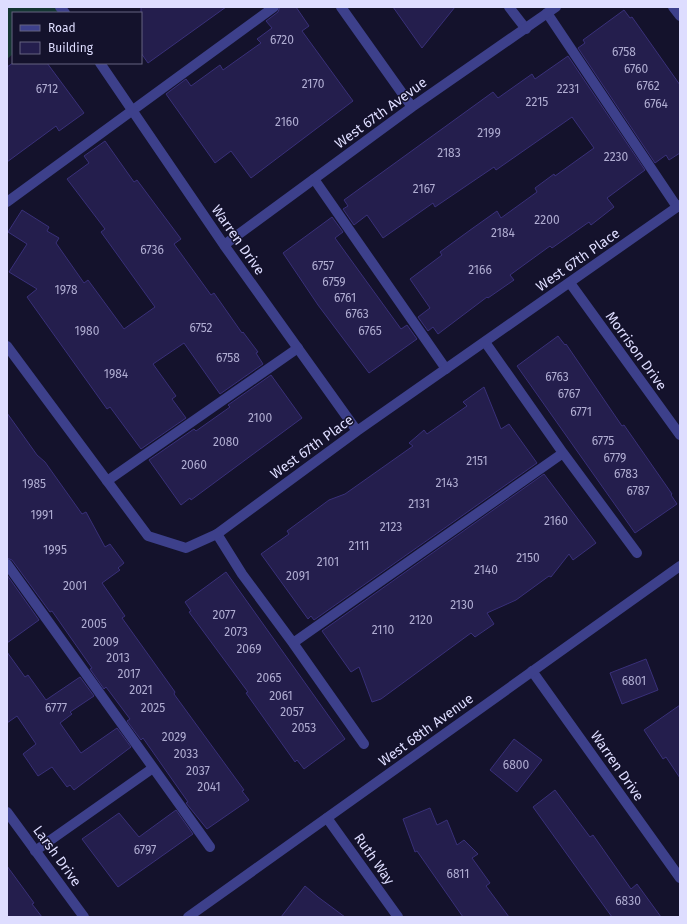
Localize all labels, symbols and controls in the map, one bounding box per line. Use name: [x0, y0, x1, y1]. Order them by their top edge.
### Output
legend: [12, 12, 142, 64]
text: Road: [48, 21, 76, 35]
house number: 6720: [270, 33, 294, 47]
text: Building: [48, 41, 94, 55]
house number: 6758: [612, 45, 636, 59]
house number: 6760: [624, 62, 648, 76]
street label: West 67th Avevue: [332, 74, 430, 152]
house number: 2170: [302, 77, 325, 91]
house number: 6762: [636, 79, 660, 93]
house number: 6712: [36, 82, 58, 96]
house number: 2231: [557, 82, 579, 96]
house number: 2215: [526, 95, 548, 109]
house number: 6764: [644, 97, 669, 111]
house number: 2160: [275, 115, 299, 129]
house number: 2199: [477, 126, 501, 140]
house number: 2183: [437, 146, 461, 160]
house number: 2230: [604, 150, 629, 164]
house number: 2167: [413, 182, 435, 196]
street label: Warren Drive: [208, 202, 268, 278]
house number: 2200: [534, 213, 560, 227]
street label: West 67th Place: [533, 225, 623, 295]
house number: 2184: [491, 226, 516, 240]
house number: 6736: [140, 243, 164, 257]
house number: 6757: [312, 259, 334, 273]
house number: 2166: [468, 263, 492, 277]
house number: 6759: [322, 275, 346, 289]
house number: 1978: [54, 283, 78, 297]
house number: 6761: [334, 291, 356, 305]
house number: 6763: [345, 307, 369, 321]
street label: Morrison Drive: [602, 308, 670, 394]
house number: 6752: [189, 321, 213, 335]
house number: 1980: [75, 324, 100, 338]
house number: 6765: [358, 324, 382, 338]
house number: 6758: [216, 351, 240, 365]
house number: 1984: [104, 367, 129, 381]
house number: 6763: [545, 370, 569, 384]
house number: 6767: [558, 387, 580, 401]
house number: 6771: [570, 405, 592, 419]
house number: 2100: [248, 411, 272, 425]
street label: West 67th Place: [267, 411, 357, 483]
house number: 6775: [592, 434, 614, 448]
house number: 2080: [213, 435, 239, 449]
house number: 6779: [604, 451, 626, 465]
house number: 2151: [466, 454, 488, 468]
house number: 2060: [181, 458, 207, 472]
house number: 6783: [614, 467, 638, 481]
house number: 2143: [435, 476, 459, 490]
house number: 1985: [22, 477, 46, 491]
house number: 6787: [627, 484, 649, 498]
house number: 2131: [408, 497, 430, 511]
house number: 1991: [31, 508, 53, 522]
house number: 2160: [544, 514, 568, 528]
house number: 2123: [380, 520, 402, 534]
house number: 2111: [349, 539, 369, 553]
house number: 1995: [43, 543, 67, 557]
house number: 2150: [516, 551, 540, 565]
house number: 2101: [317, 555, 339, 569]
house number: 2140: [474, 563, 498, 577]
house number: 2091: [286, 569, 310, 583]
house number: 2001: [63, 579, 87, 593]
house number: 2130: [450, 598, 474, 612]
house number: 2077: [212, 608, 236, 622]
house number: 2120: [409, 613, 433, 627]
house number: 2005: [81, 617, 107, 631]
house number: 2110: [372, 623, 395, 637]
house number: 2073: [224, 625, 248, 639]
house number: 2009: [93, 635, 119, 649]
house number: 2069: [236, 642, 262, 656]
house number: 2013: [106, 651, 130, 665]
house number: 2017: [118, 667, 140, 681]
house number: 2065: [257, 671, 281, 685]
house number: 6801: [622, 674, 646, 688]
house number: 2021: [129, 683, 153, 697]
house number: 2061: [269, 689, 293, 703]
street label: West 68th Avenue: [375, 690, 477, 770]
house number: 6777: [45, 701, 67, 715]
house number: 2025: [141, 701, 165, 715]
house number: 2057: [280, 705, 304, 719]
house number: 2053: [292, 721, 316, 735]
street label: Warren Drive: [587, 728, 647, 804]
house number: 2029: [162, 730, 186, 744]
house number: 2033: [174, 747, 198, 761]
house number: 6800: [503, 758, 530, 772]
house number: 2037: [186, 764, 210, 778]
house number: 2041: [197, 780, 221, 794]
street label: Larsh Drive: [29, 822, 85, 890]
street label: Ruth Way: [350, 830, 398, 888]
house number: 6797: [134, 843, 156, 857]
house number: 6811: [447, 867, 469, 881]
house number: 6830: [615, 894, 641, 908]

